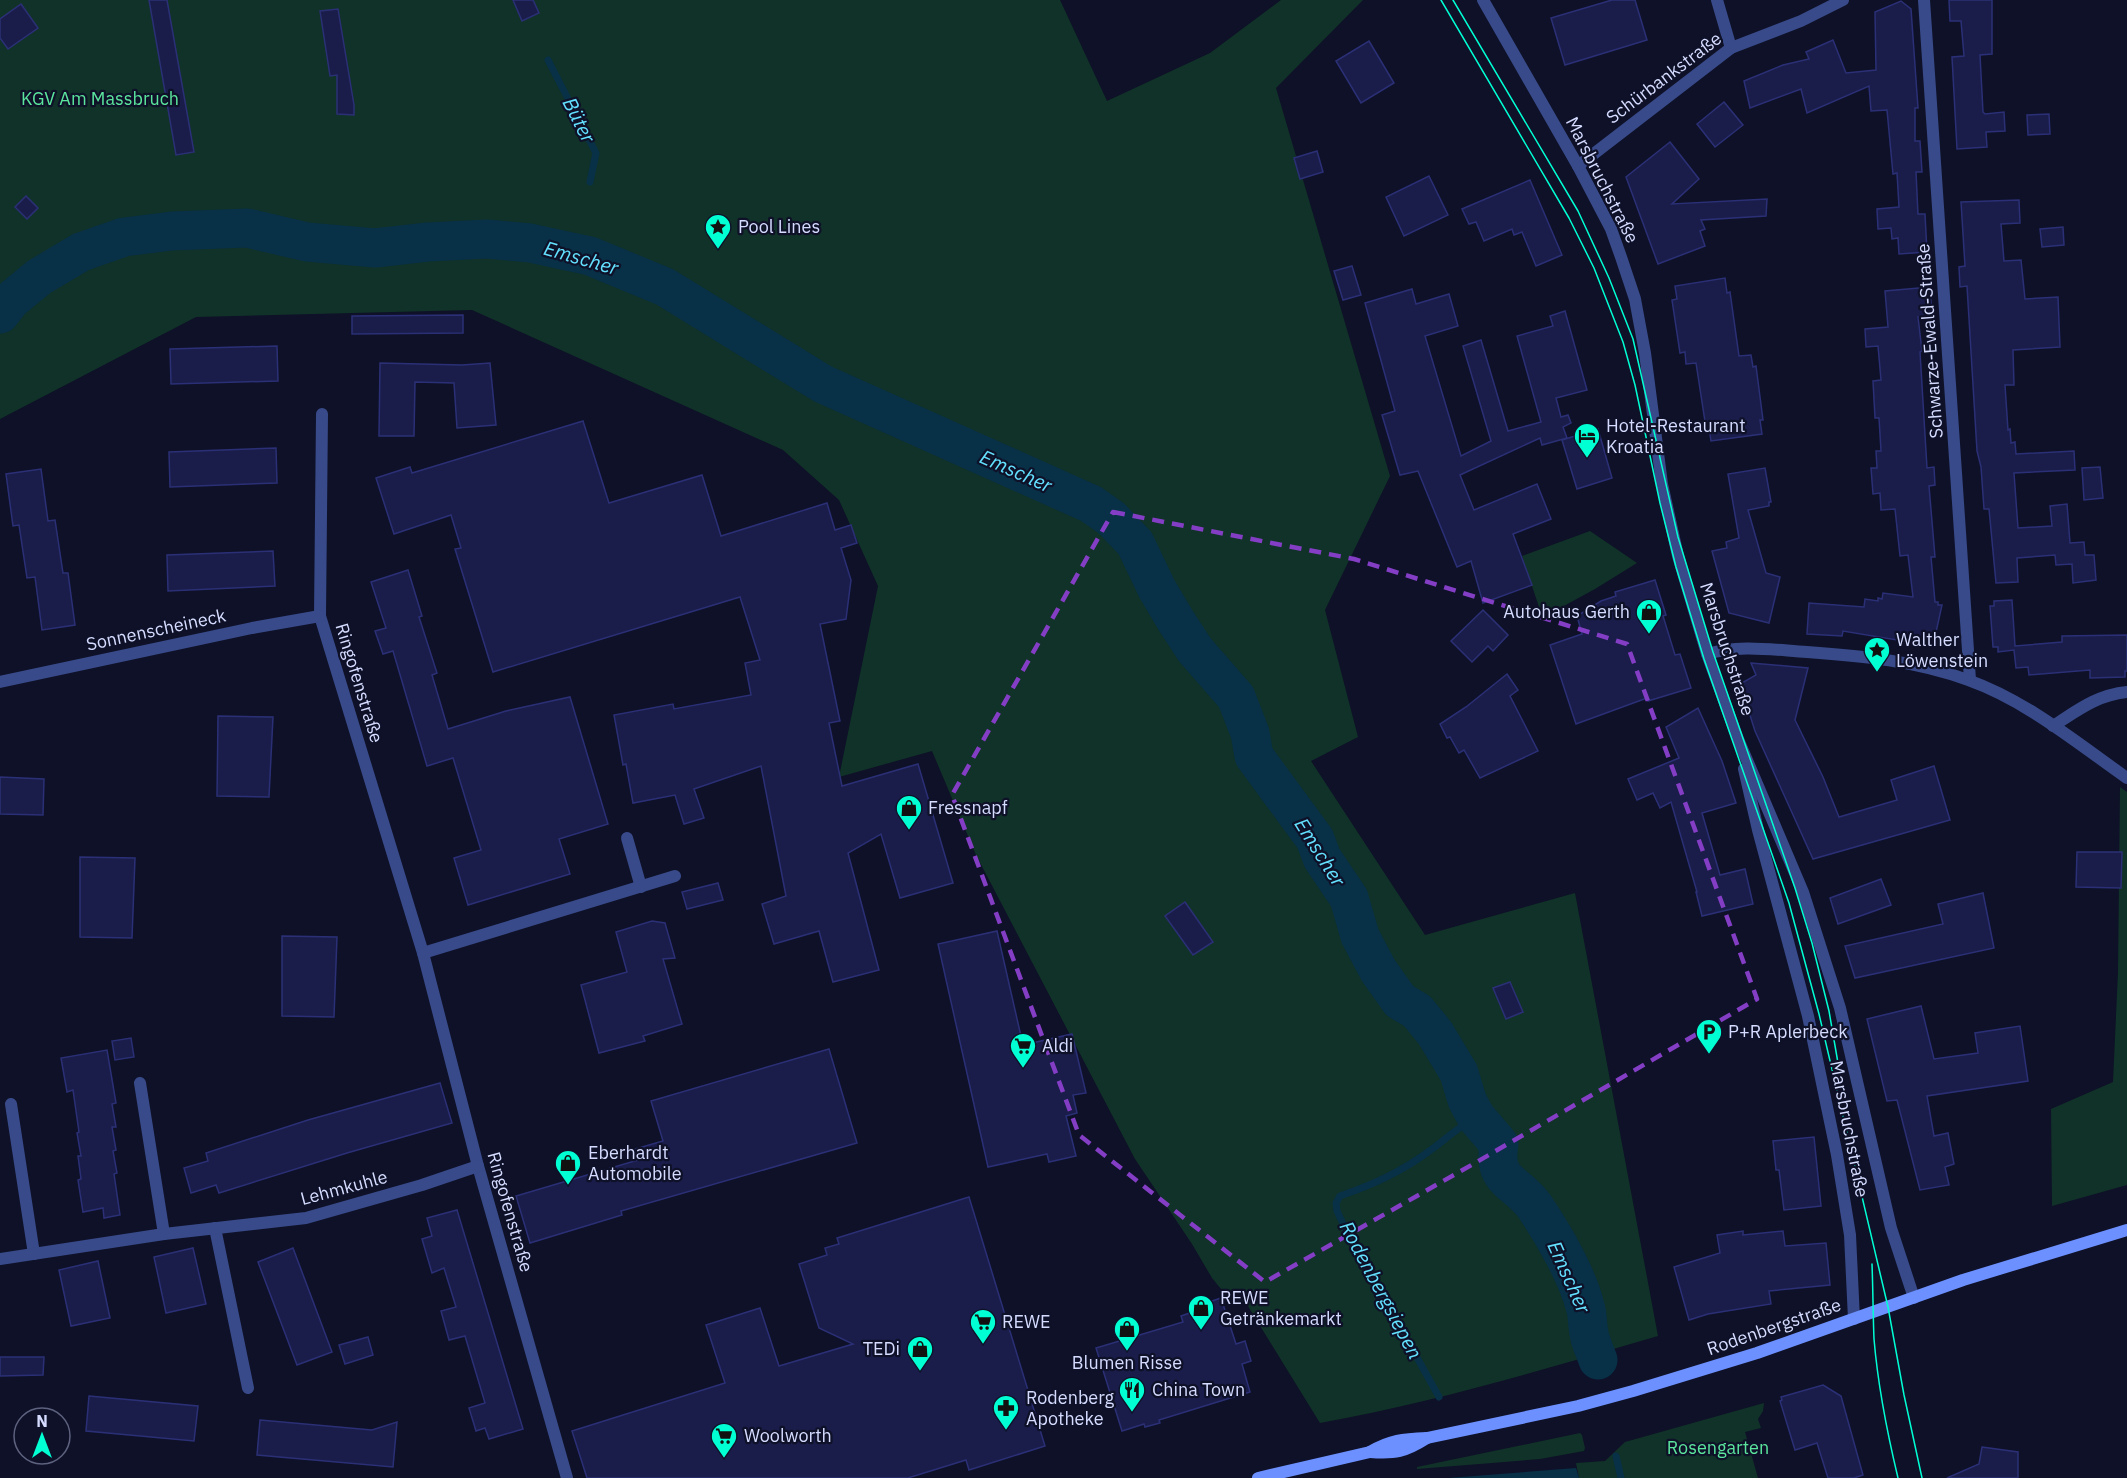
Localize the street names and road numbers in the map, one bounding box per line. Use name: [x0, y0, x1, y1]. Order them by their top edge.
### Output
street label: Schürbankstraße: [1601, 27, 1726, 129]
street label: Marsbruchstraße: [1561, 113, 1644, 247]
street label: Schwarze-Ewald-Straße: [1911, 243, 1948, 439]
street label: Marsbruchstraße: [1695, 579, 1760, 718]
street label: Sonnenscheineck: [84, 603, 228, 656]
street label: Ringofenstraße: [330, 620, 389, 746]
street label: Marsbruchstraße: [1825, 1059, 1874, 1199]
street label: Ringofenstraße: [482, 1149, 539, 1275]
street label: Lehmkuhle: [298, 1165, 390, 1210]
street label: Rodenbergstraße: [1704, 1293, 1844, 1360]

